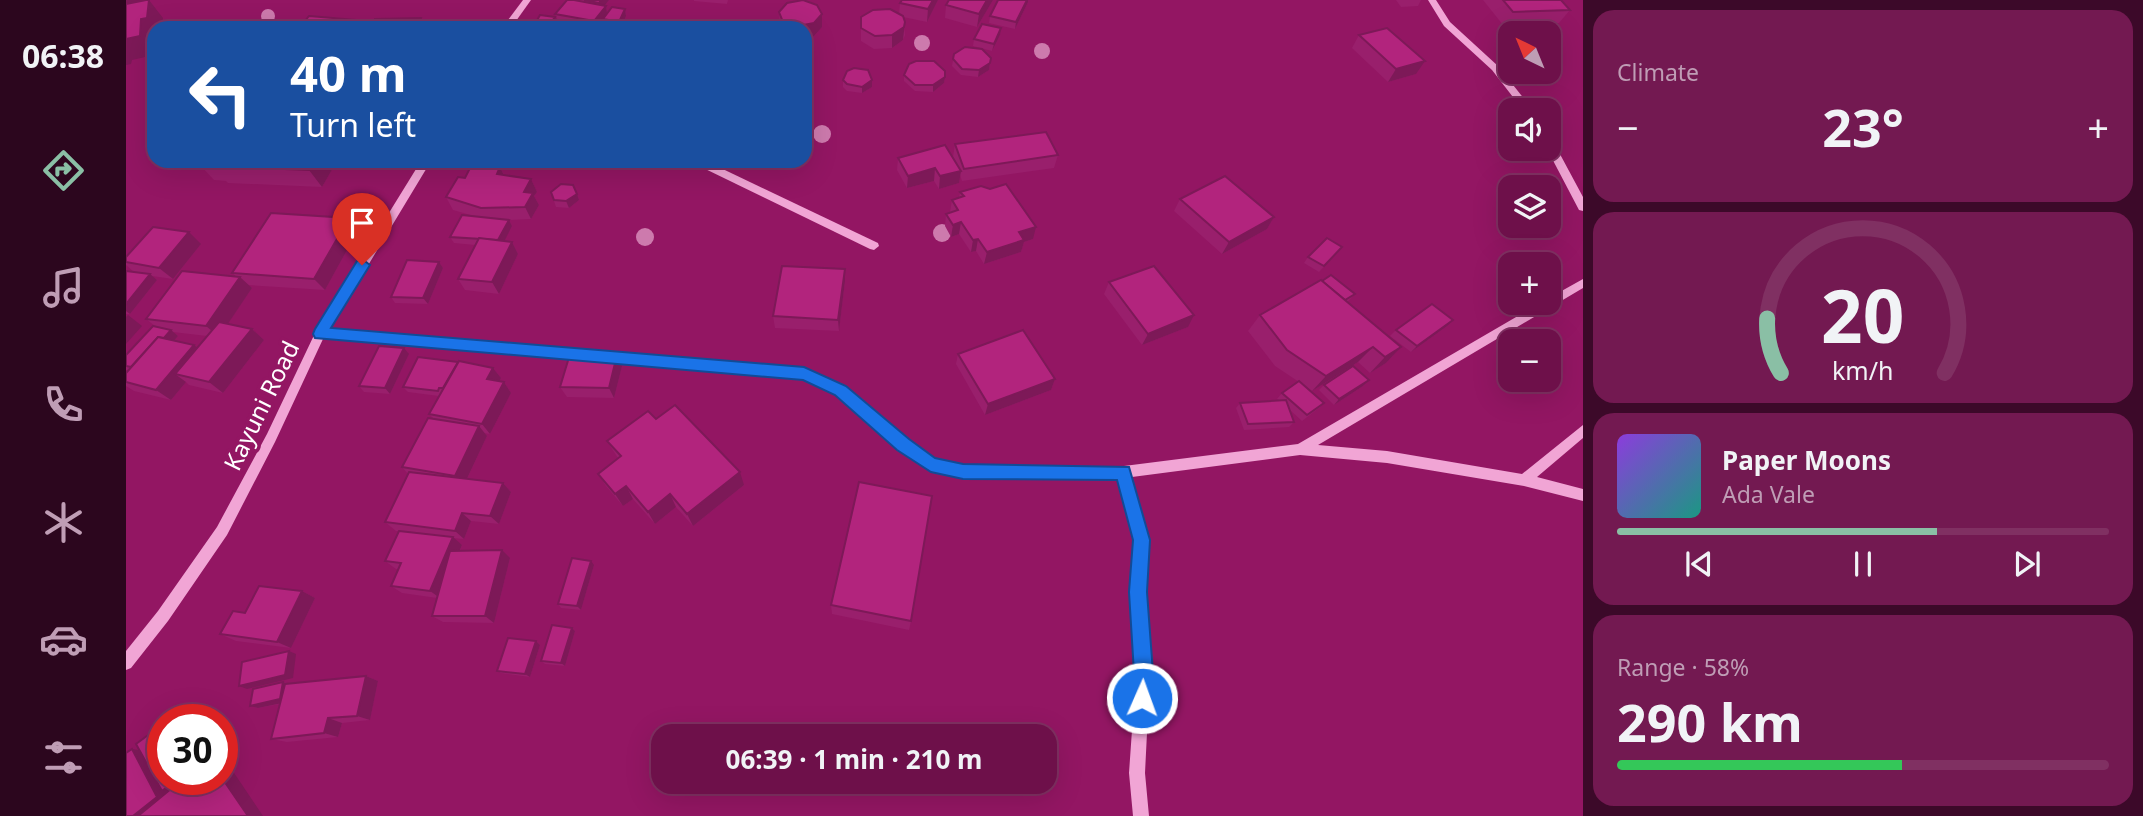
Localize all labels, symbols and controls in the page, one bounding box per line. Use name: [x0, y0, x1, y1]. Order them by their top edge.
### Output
north arrow: [1498, 21, 1561, 84]
map controls: [1498, 21, 1561, 392]
text: 06:38: [22, 34, 104, 77]
text: 40 m: [290, 40, 407, 106]
icon: left: [175, 49, 266, 140]
text: Climate: [1617, 56, 1699, 88]
text: 23°: [1822, 91, 1904, 162]
button: sound: [1498, 98, 1561, 161]
text: −: [1617, 101, 1639, 153]
text: +: [2087, 101, 2109, 153]
text: Turn left: [290, 103, 416, 146]
icon: directions: [39, 146, 88, 195]
button: layers: [1498, 175, 1561, 238]
pin: [332, 193, 392, 265]
icon: arrive: [343, 204, 381, 242]
button: +: [1498, 252, 1561, 315]
icon: music: [39, 263, 88, 312]
text: 20: [1821, 266, 1905, 365]
button: −: [1498, 329, 1561, 392]
street label: Kayuni Road: [215, 335, 306, 476]
text: km/h: [1832, 353, 1894, 387]
icon: phone: [39, 380, 88, 429]
text: Paper Moons: [1722, 442, 1891, 478]
text: Ada Vale: [1722, 478, 1815, 510]
icon: climate: [39, 498, 88, 547]
icon: previous: [1680, 545, 1718, 583]
icon: pause: [1844, 545, 1882, 583]
icon: next: [2008, 545, 2046, 583]
icon: car: [39, 615, 88, 664]
text: Range · 58%: [1617, 651, 1749, 683]
position arrow: [1105, 661, 1179, 735]
text: 290 km: [1617, 686, 1803, 757]
speed limit sign: 30: [147, 704, 238, 795]
icon: filters: [39, 733, 88, 782]
text: 06:39 · 1 min · 210 m: [726, 741, 982, 777]

